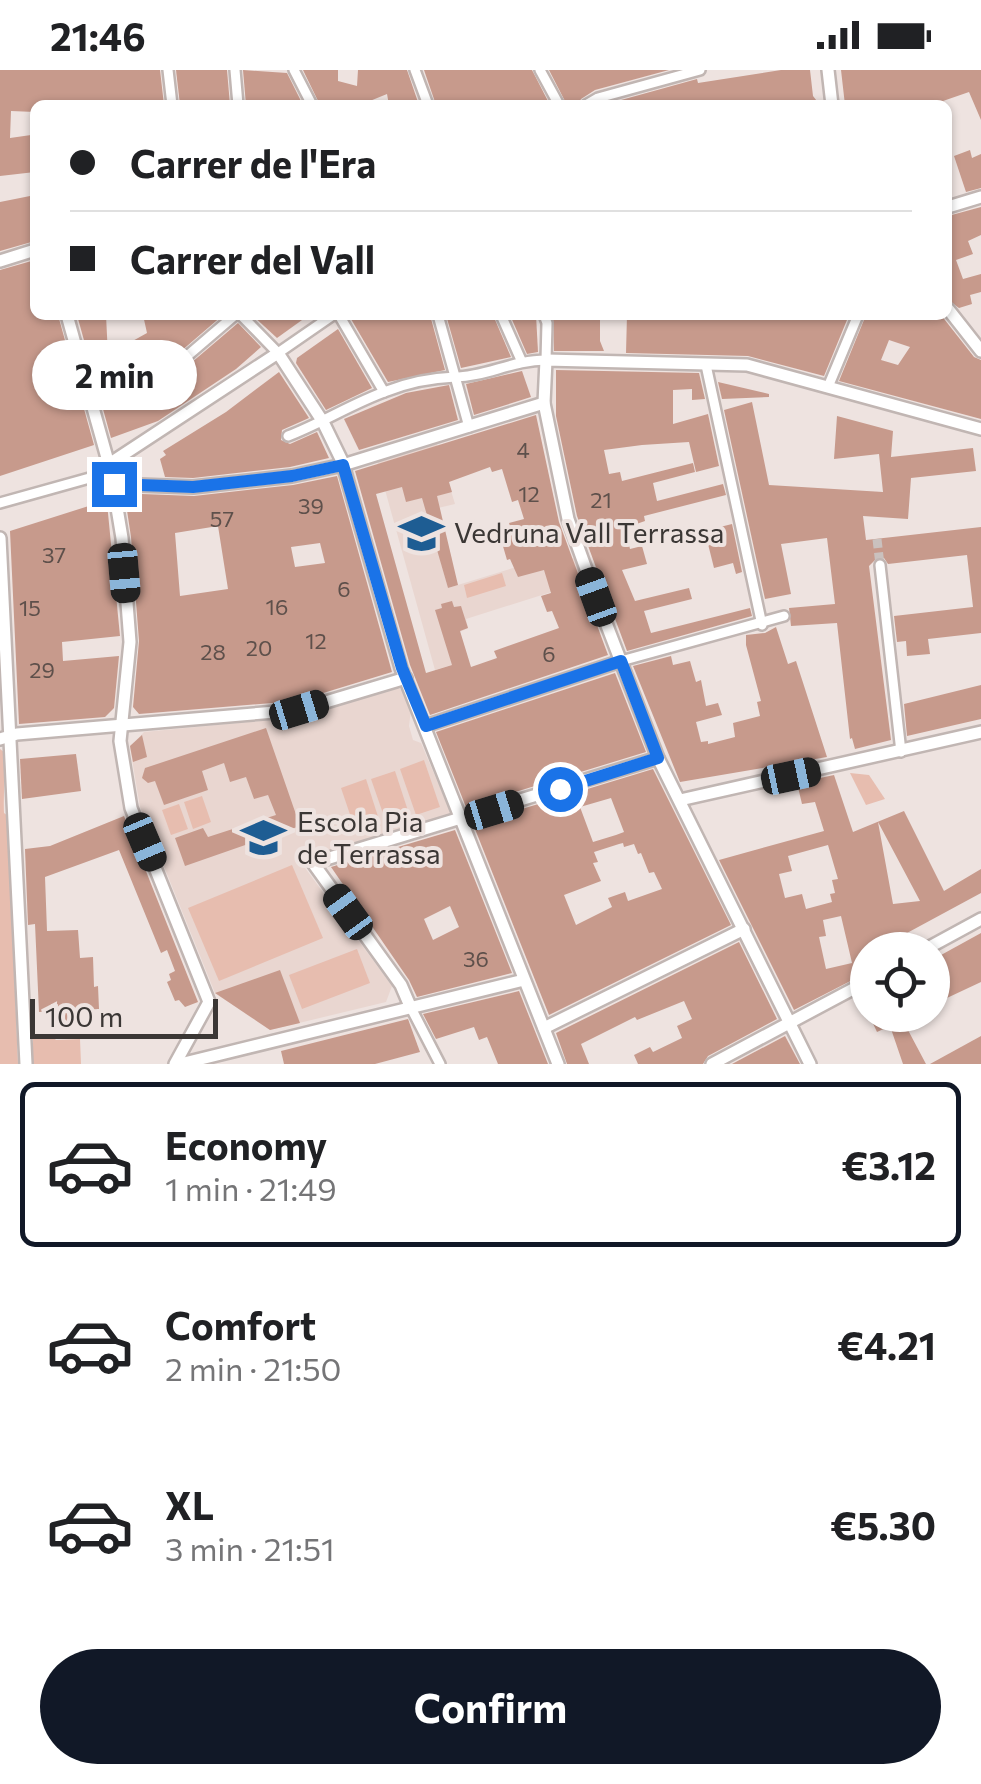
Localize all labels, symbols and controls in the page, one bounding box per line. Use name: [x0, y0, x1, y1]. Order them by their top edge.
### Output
text: 21:46: [50, 12, 146, 59]
text: Carrer de l'Era: [130, 139, 376, 186]
text: Carrer del Vall: [130, 235, 375, 282]
callout: 2 min: [32, 339, 196, 409]
text: 2 min: [75, 355, 154, 395]
house number: 4: [516, 436, 530, 463]
route end: [92, 462, 137, 507]
house number: 12: [518, 480, 540, 507]
house number: 21: [590, 486, 612, 513]
house number: 39: [298, 492, 324, 519]
house number: 57: [210, 505, 234, 532]
school or university icon: Vedruna Vall Terrassa: [397, 509, 445, 557]
place label: Vedruna Vall Terrassa: [454, 515, 724, 549]
house number: 37: [42, 541, 66, 568]
car: [106, 542, 142, 604]
car: [572, 564, 620, 630]
house number: 6: [337, 575, 351, 602]
house number: 16: [266, 593, 288, 620]
house number: 15: [19, 594, 41, 621]
house number: 12: [305, 627, 327, 654]
house number: 20: [246, 634, 272, 661]
house number: 28: [200, 638, 226, 665]
house number: 6: [542, 640, 556, 667]
house number: 29: [29, 656, 55, 683]
car: [266, 687, 332, 733]
car: [759, 755, 823, 797]
route start: [538, 767, 583, 812]
car: [461, 787, 527, 833]
place label: Escola Pia de Terrassa: [297, 804, 441, 870]
car: [119, 809, 171, 875]
school or university icon: Escola Pia de Terrassa: [240, 814, 288, 862]
car: [318, 879, 378, 945]
map controls: [850, 932, 950, 1032]
button: locate: [850, 932, 950, 1032]
house number: 36: [463, 945, 489, 972]
scale bar: [30, 994, 218, 1038]
text: 100 m: [45, 999, 123, 1033]
icon: car: [45, 1120, 135, 1210]
text: Economy: [165, 1121, 327, 1168]
text: €3.12: [842, 1141, 936, 1188]
text: 1 min · 21:49: [165, 1168, 337, 1208]
icon: car: [45, 1300, 135, 1390]
text: Comfort: [165, 1301, 316, 1348]
text: €4.21: [837, 1321, 936, 1368]
text: 2 min · 21:50: [165, 1348, 341, 1388]
icon: car: [45, 1480, 135, 1570]
text: XL: [165, 1481, 214, 1528]
text: €5.30: [830, 1501, 936, 1548]
text: 3 min · 21:51: [165, 1528, 335, 1568]
button: Confirm: [40, 1649, 941, 1764]

